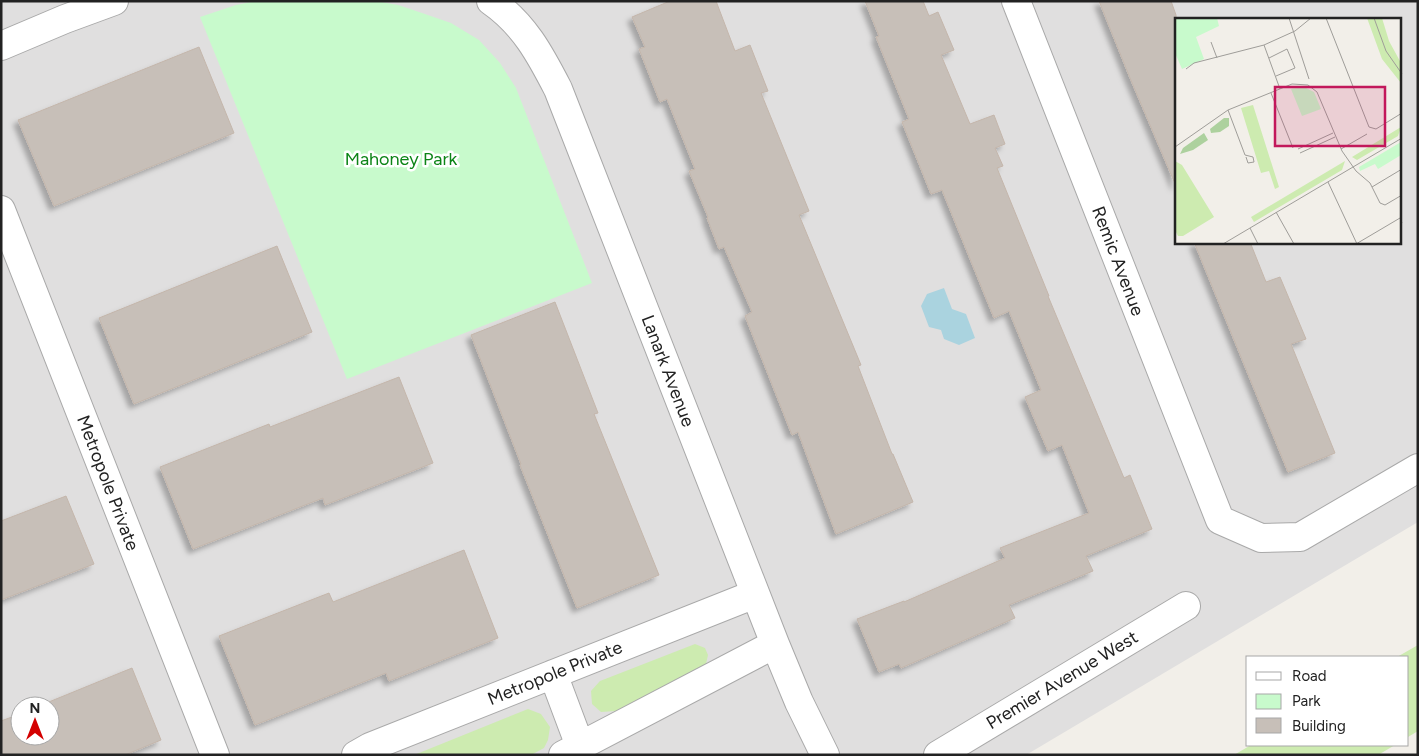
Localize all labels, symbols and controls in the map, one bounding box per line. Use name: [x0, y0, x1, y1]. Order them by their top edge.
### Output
inset map: [1175, 18, 1402, 244]
park label: Mahoney Park: [345, 148, 458, 170]
street label: Remic Avenue: [1087, 203, 1149, 319]
street label: Lanark Avenue: [637, 312, 699, 430]
street label: Metropole Private: [72, 412, 144, 554]
street label: Premier Avenue West: [982, 626, 1142, 734]
street label: Metropole Private: [484, 636, 626, 710]
legend: [1246, 656, 1409, 746]
text: Road: [1292, 667, 1327, 685]
text: Park: [1292, 692, 1321, 710]
north arrow: [10, 696, 60, 746]
text: N: [30, 700, 40, 717]
text: Building: [1292, 717, 1346, 735]

